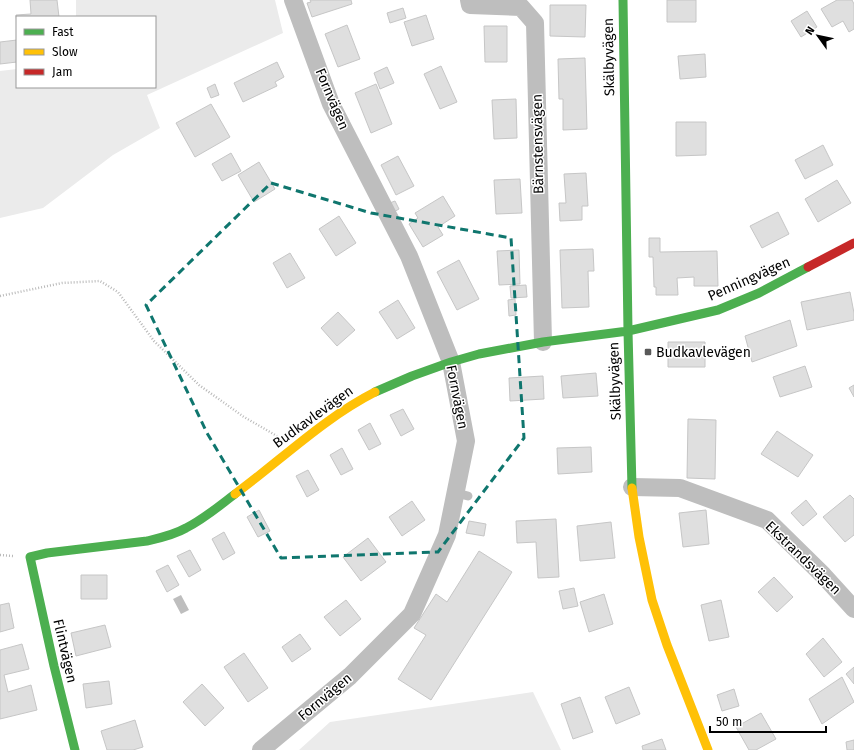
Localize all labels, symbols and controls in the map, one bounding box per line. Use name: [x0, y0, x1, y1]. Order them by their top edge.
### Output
legend: [16, 16, 156, 88]
north arrow: [798, 16, 838, 56]
street label: Skälbyvägen: [600, 18, 618, 96]
text: N: [803, 24, 817, 37]
text: Fast: [52, 25, 74, 39]
text: Slow: [52, 45, 78, 59]
text: Jam: [52, 65, 72, 79]
street label: Fornvägen: [311, 66, 353, 132]
street label: Bärnstensvägen: [529, 94, 547, 194]
street label: Penningvägen: [705, 253, 793, 305]
street label: Skälbyvägen: [605, 342, 625, 420]
place label: Budkavlevägen: [656, 344, 751, 361]
marker: Budkavlevägen: [643, 347, 653, 357]
street label: Fornvägen: [442, 363, 472, 431]
street label: Budkavlevägen: [270, 382, 356, 452]
street label: Ekstrandsvägen: [762, 518, 844, 598]
street label: Flintvägen: [49, 617, 81, 685]
street label: Fornvägen: [295, 670, 355, 724]
scale bar: [710, 708, 826, 734]
text: 50 m: [716, 715, 742, 729]

